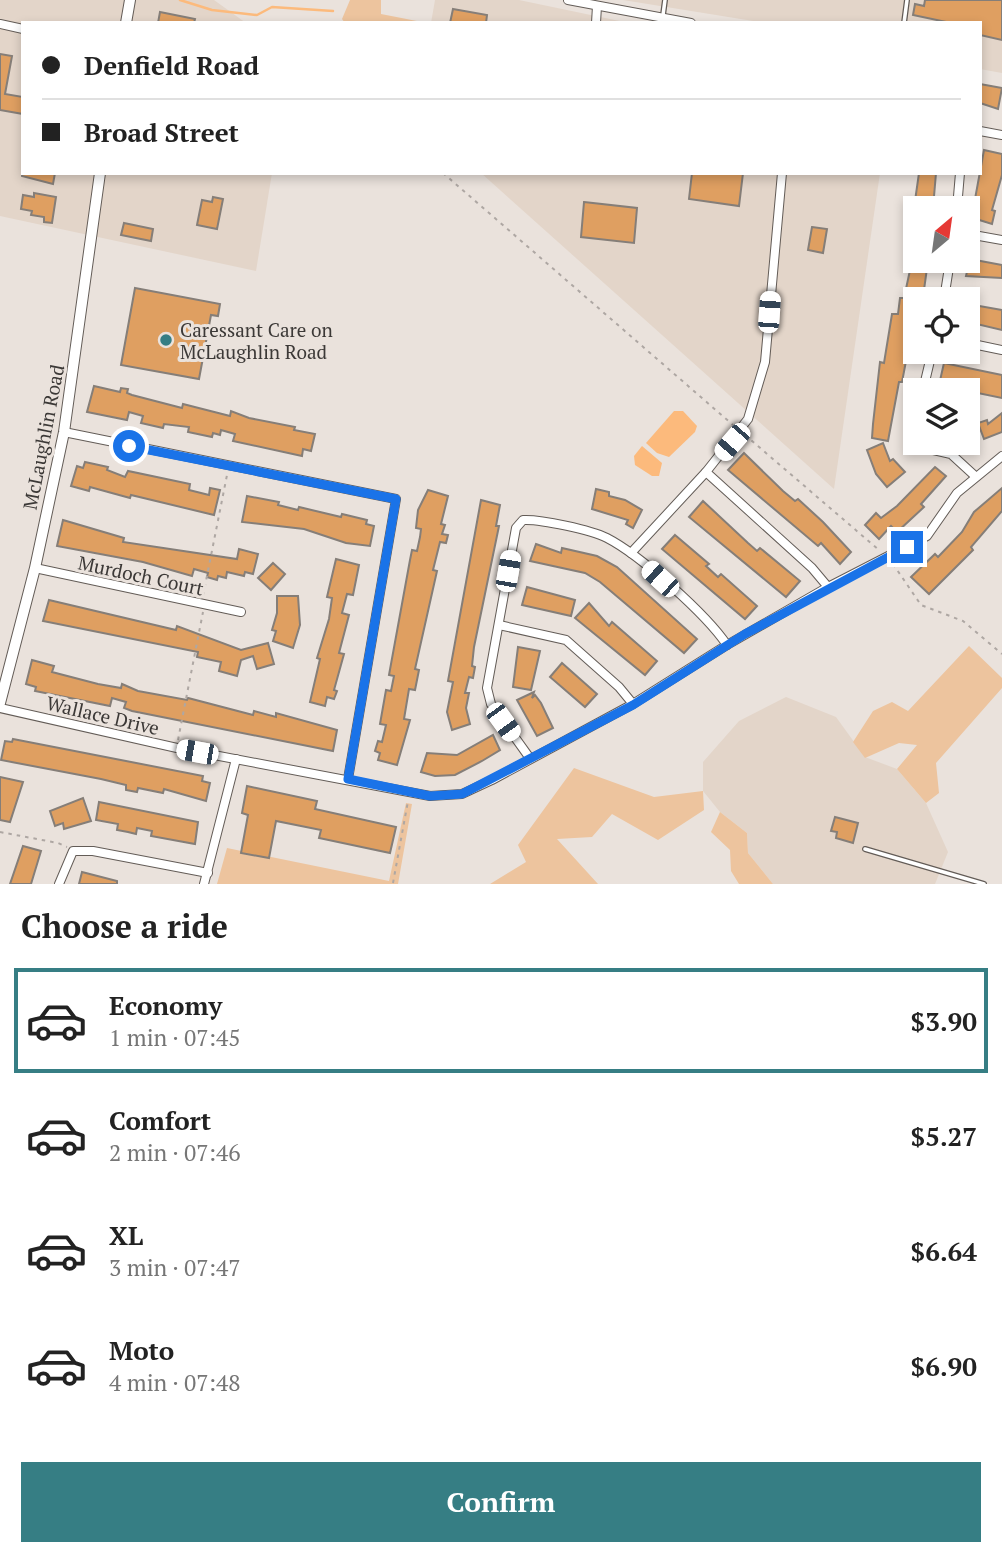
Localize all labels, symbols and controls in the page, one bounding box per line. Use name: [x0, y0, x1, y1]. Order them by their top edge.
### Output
text: Denfield Road: [84, 48, 259, 82]
text: Broad Street: [84, 115, 239, 149]
north arrow: [903, 196, 980, 273]
map controls: [903, 196, 980, 455]
button: locate: [903, 287, 980, 364]
car: [758, 290, 781, 334]
place label: Caressant Care on McLaughlin Road: [180, 317, 333, 364]
marker: Caressant Care on McLaughlin Road: [158, 332, 174, 348]
street label: McLaughlin Road: [17, 362, 69, 512]
button: layers: [903, 378, 980, 455]
car: [711, 419, 754, 465]
route start: [113, 430, 145, 462]
route end: [891, 531, 923, 563]
car: [495, 548, 522, 594]
street label: Murdoch Court: [76, 549, 206, 601]
car: [638, 557, 683, 601]
street label: Wallace Drive: [44, 690, 162, 740]
car: [483, 699, 524, 745]
car: [175, 738, 220, 766]
text: Choose a ride: [21, 905, 228, 947]
text: Economy: [109, 988, 222, 1022]
icon: car: [25, 989, 88, 1052]
text: $3.90: [911, 1004, 977, 1038]
text: 1 min · 07:45: [109, 1022, 241, 1053]
text: Comfort: [109, 1103, 211, 1137]
icon: car: [25, 1104, 88, 1167]
text: $5.27: [911, 1119, 977, 1153]
text: 2 min · 07:46: [109, 1137, 241, 1168]
text: XL: [109, 1218, 143, 1252]
icon: car: [25, 1219, 88, 1282]
text: $6.64: [911, 1234, 977, 1268]
text: 3 min · 07:47: [109, 1252, 241, 1283]
text: Moto: [109, 1333, 174, 1367]
icon: car: [25, 1334, 88, 1397]
text: $6.90: [911, 1349, 977, 1383]
text: 4 min · 07:48: [109, 1367, 241, 1398]
button: Confirm: [21, 1462, 981, 1542]

